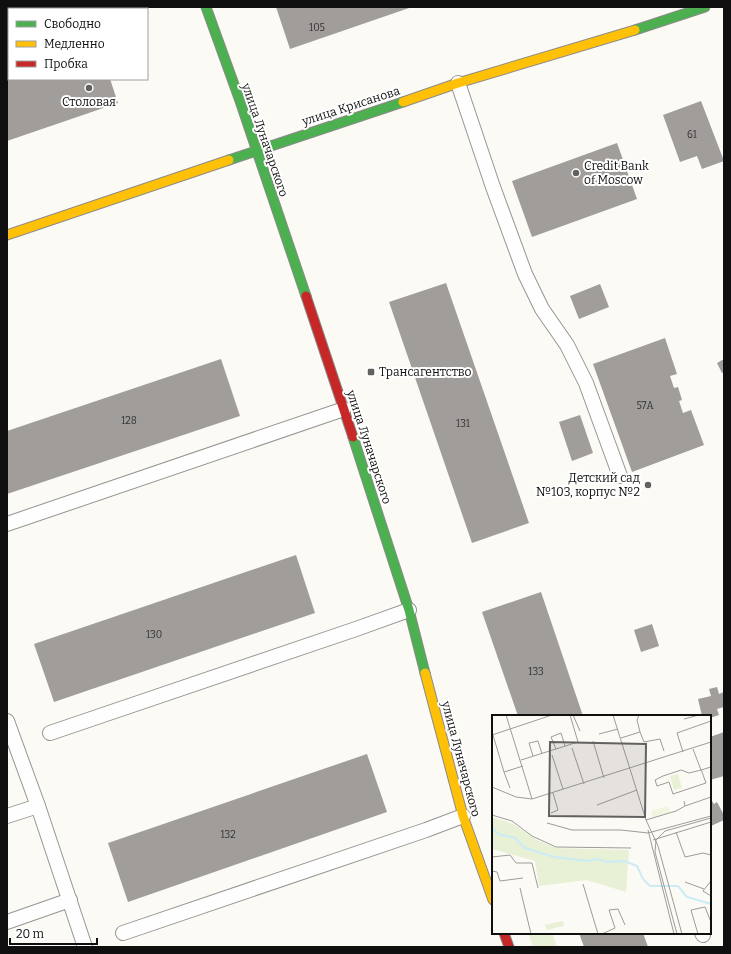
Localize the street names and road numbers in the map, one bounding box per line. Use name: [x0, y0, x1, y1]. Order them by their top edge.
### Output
street label: улица Луначарского: [239, 81, 291, 199]
street label: улица Крисанова: [299, 83, 402, 129]
street label: улица Луначарского: [344, 387, 394, 506]
street label: улица Луначарского: [439, 699, 483, 818]

